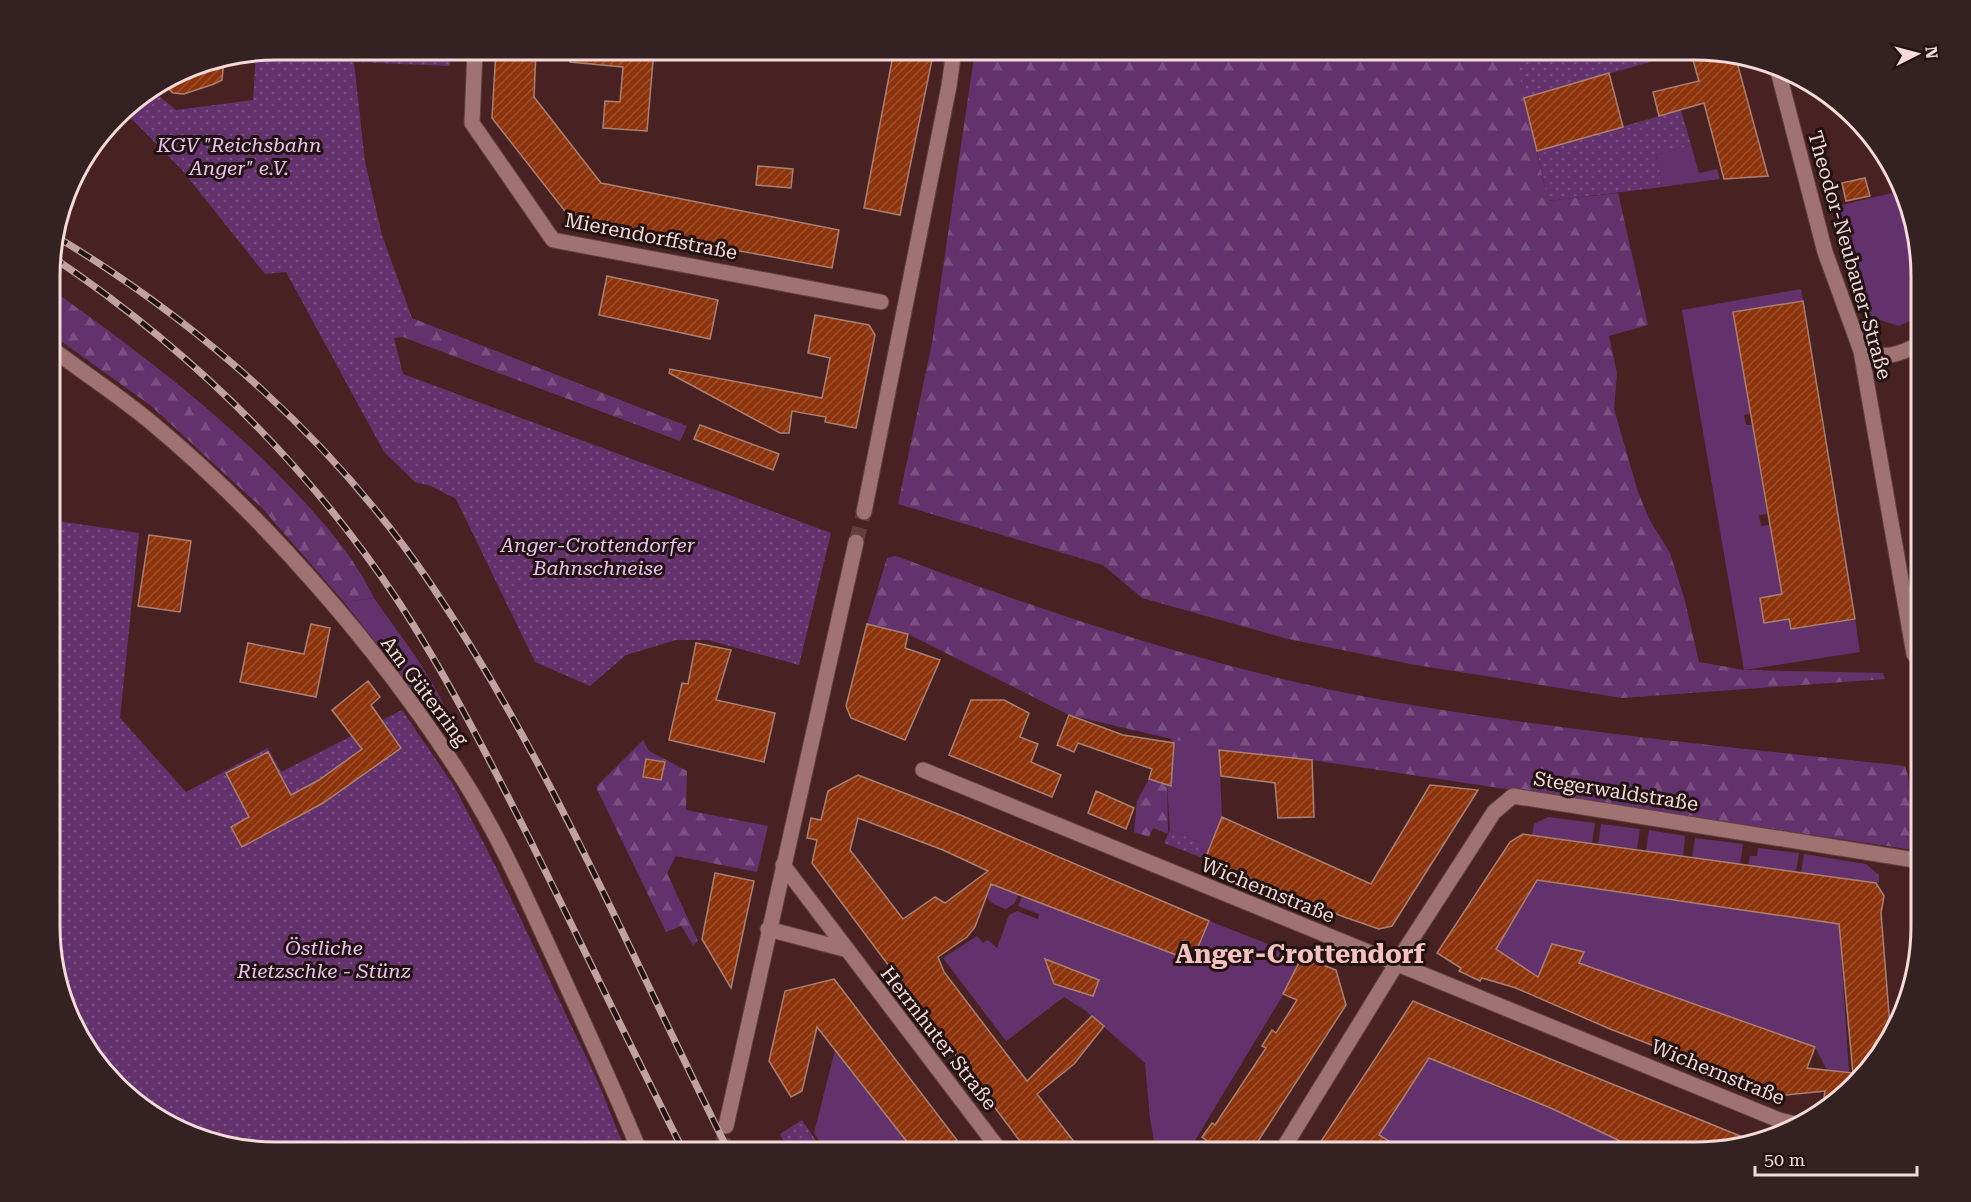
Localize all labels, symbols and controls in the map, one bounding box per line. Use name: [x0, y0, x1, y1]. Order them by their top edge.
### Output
north arrow: [1887, 24, 1947, 84]
text: N: [1921, 45, 1942, 60]
street label: Theodor-Neubauer-Straße: [1803, 128, 1897, 382]
park label: KGV "Reichsbahn Anger" e.V.: [156, 133, 321, 180]
street label: Mierendorffstraße: [563, 207, 739, 265]
park label: Anger-Crottendorfer Bahnschneise: [500, 533, 696, 580]
street label: Am Güterring: [376, 631, 474, 751]
street label: Stegerwaldstraße: [1532, 766, 1700, 816]
street label: Wichernstraße: [1198, 852, 1338, 928]
park label: Östliche Rietzschke - Stünz: [236, 936, 411, 983]
district label: Anger-Crottendorf: [1175, 939, 1426, 969]
street label: Herrnhuter Straße: [876, 962, 1002, 1114]
street label: Wichernstraße: [1648, 1034, 1788, 1110]
scale bar: [1755, 1139, 1917, 1177]
text: 50 m: [1764, 1149, 1805, 1170]

